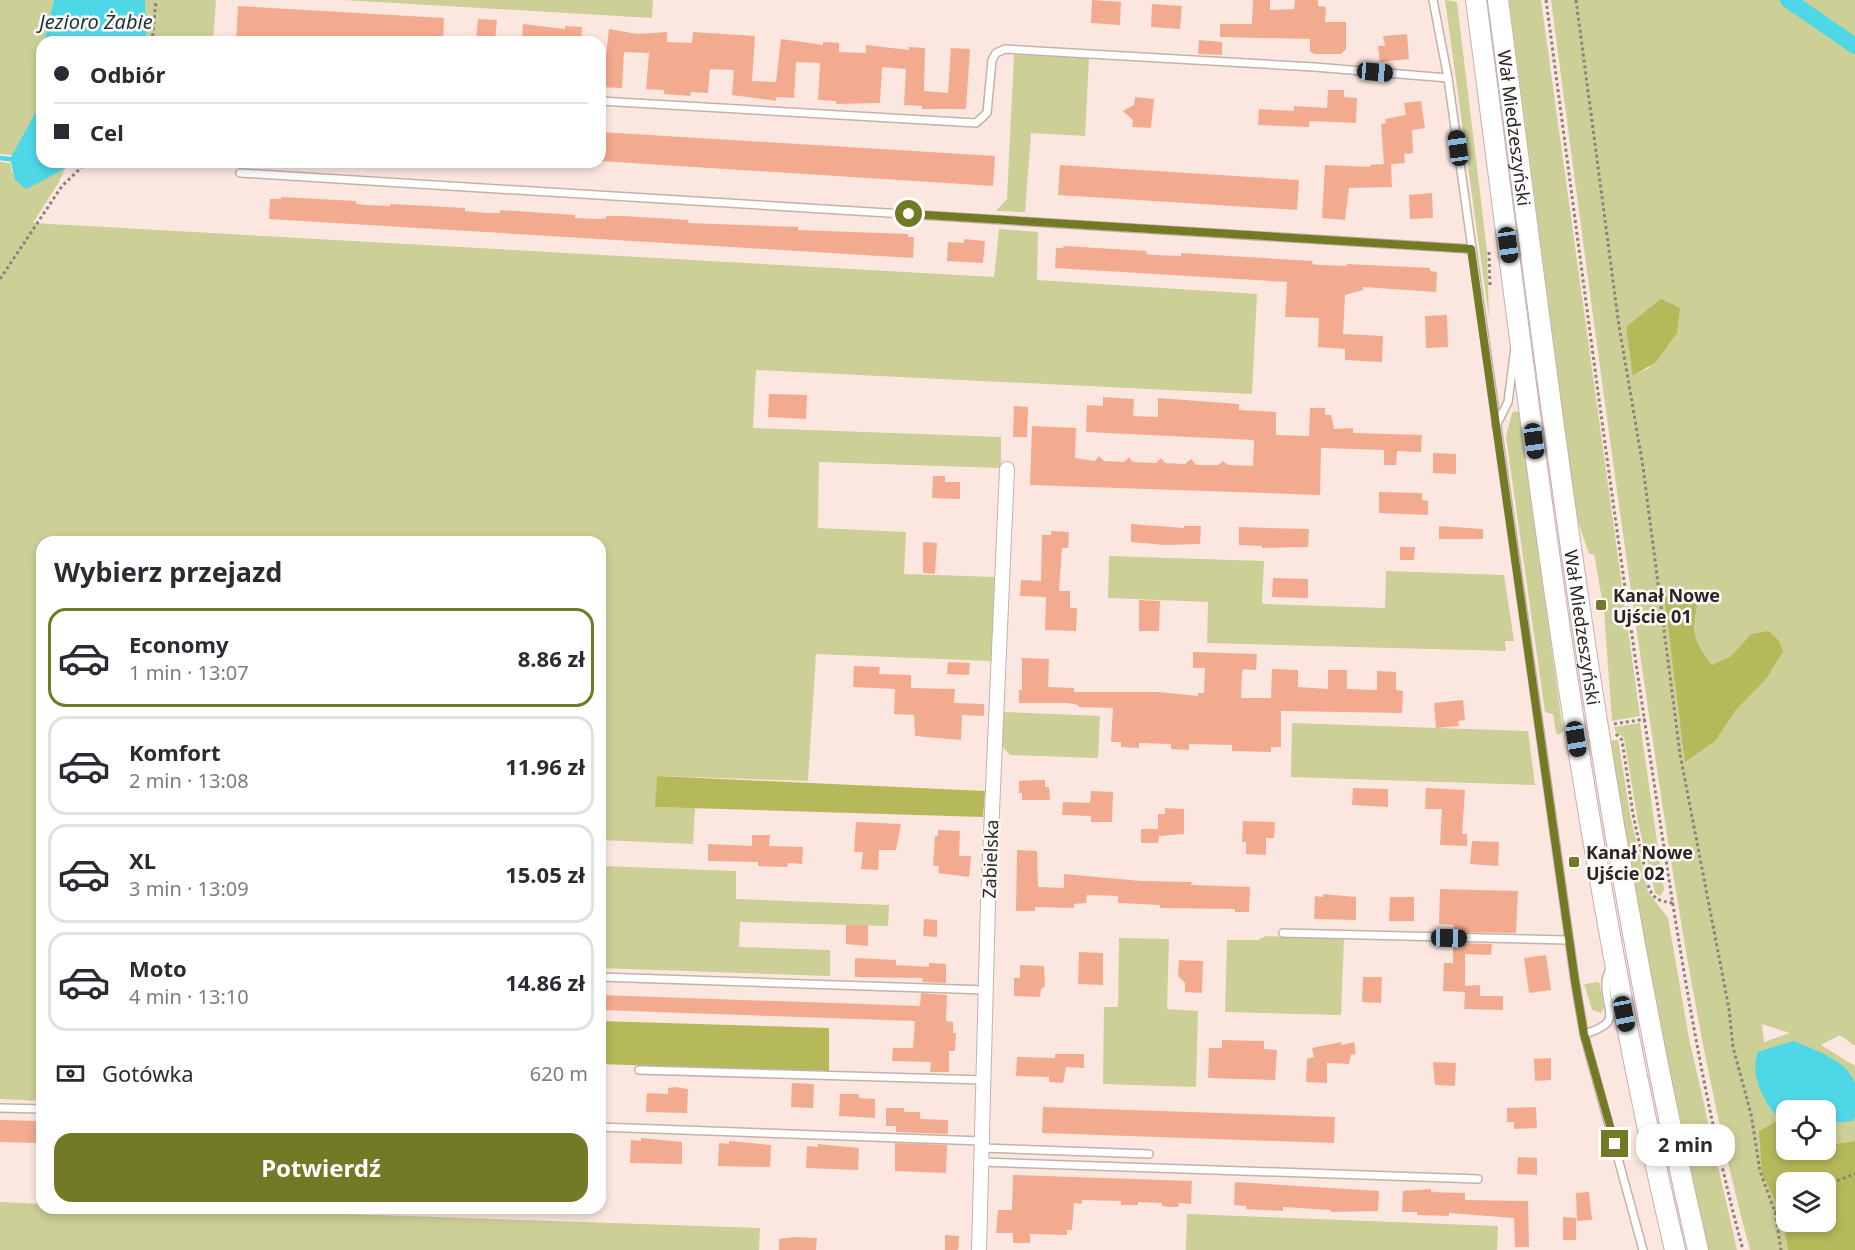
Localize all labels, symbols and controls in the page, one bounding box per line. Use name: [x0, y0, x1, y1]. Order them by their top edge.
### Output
water label: Jezioro Żabie: [35, 8, 153, 35]
street label: Wał Miedzeszyński: [1493, 49, 1537, 207]
text: Odbiór: [90, 59, 165, 89]
car: [1356, 61, 1394, 83]
text: Cel: [90, 117, 124, 147]
car: [1447, 129, 1469, 167]
route start: [895, 200, 922, 227]
car: [1497, 226, 1519, 264]
car: [1523, 422, 1545, 460]
street label: Wał Miedzeszyński: [1559, 548, 1606, 707]
text: Wybierz przejazd: [54, 553, 282, 590]
place label: Kanał Nowe Ujście 01: [1613, 583, 1720, 628]
marker: Kanał Nowe Ujście 01: [1594, 598, 1608, 612]
text: Economy: [129, 629, 228, 659]
icon: car: [57, 631, 111, 685]
text: 8.86 zł: [518, 643, 585, 673]
text: 1 min · 13:07: [129, 659, 249, 686]
car: [1564, 720, 1588, 758]
text: Komfort: [129, 737, 220, 767]
icon: car: [57, 739, 111, 793]
text: 11.96 zł: [505, 751, 585, 781]
text: 2 min · 13:08: [129, 767, 249, 794]
street label: Zabielska: [977, 819, 1003, 899]
place label: Kanał Nowe Ujście 02: [1586, 840, 1693, 885]
text: XL: [129, 845, 156, 875]
icon: car: [57, 847, 111, 901]
marker: Kanał Nowe Ujście 02: [1567, 855, 1581, 869]
text: 15.05 zł: [505, 859, 585, 889]
text: 3 min · 13:09: [129, 875, 249, 902]
car: [1431, 929, 1467, 947]
text: Moto: [129, 953, 187, 983]
icon: car: [57, 955, 111, 1009]
text: 14.86 zł: [505, 967, 585, 997]
text: 4 min · 13:10: [129, 983, 249, 1010]
car: [1612, 995, 1636, 1033]
icon: cash: [54, 1057, 87, 1090]
text: Gotówka: [102, 1058, 194, 1088]
text: 620 m: [530, 1060, 588, 1087]
map controls: [1776, 1100, 1836, 1232]
button: locate: [1776, 1100, 1836, 1160]
callout: 2 min: [1636, 1123, 1735, 1165]
route end: [1601, 1130, 1628, 1157]
text: 2 min: [1658, 1131, 1713, 1158]
button: Potwierdź: [54, 1133, 588, 1202]
button: layers: [1776, 1172, 1836, 1232]

